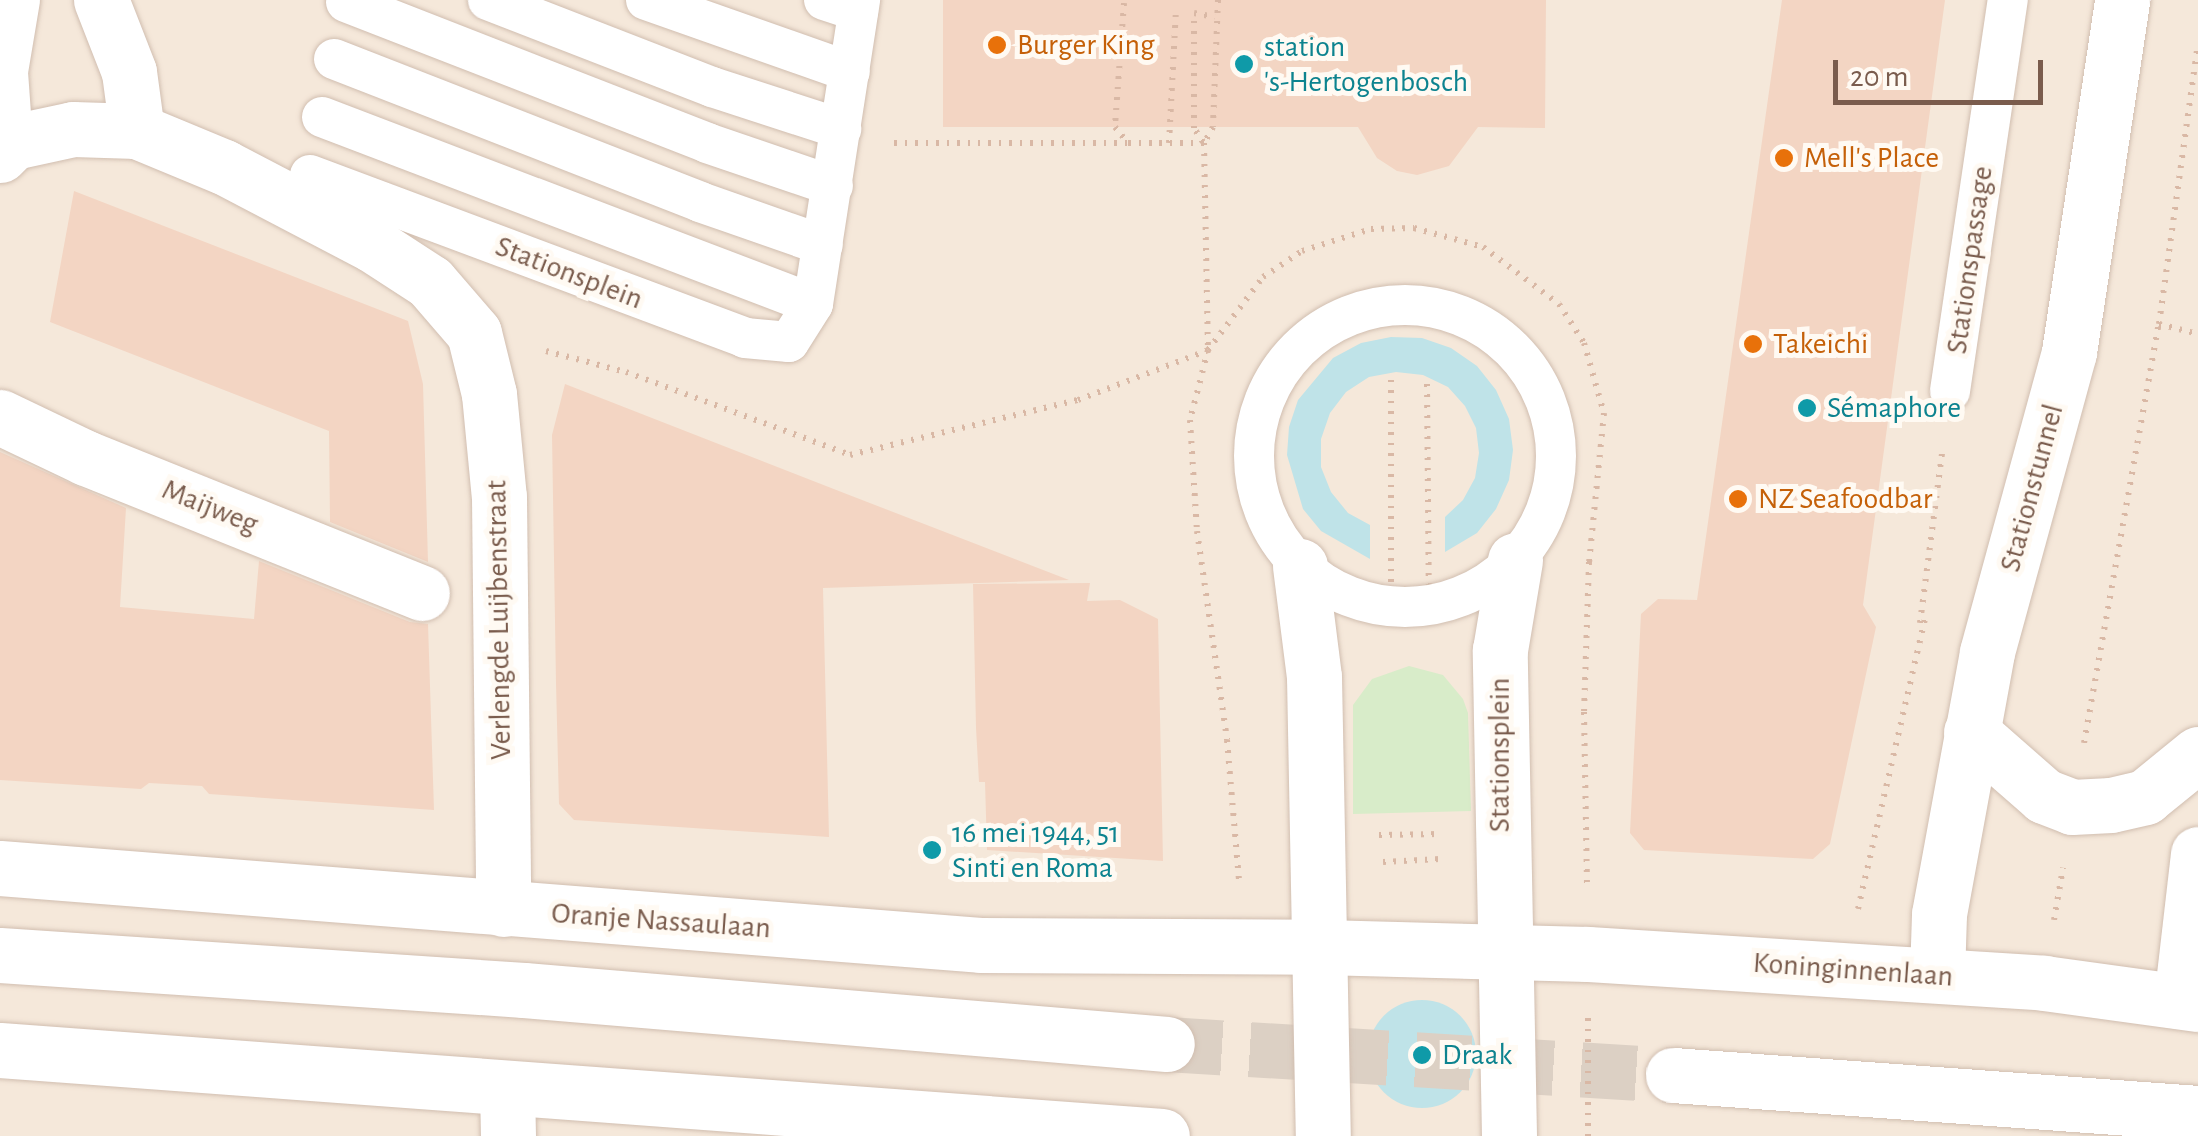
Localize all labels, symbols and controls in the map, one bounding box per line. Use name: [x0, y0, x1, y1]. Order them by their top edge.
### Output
place label: Burger King: [1017, 27, 1155, 63]
place label: station 's-Hertogenbosch: [1264, 29, 1468, 100]
marker: Burger King: [986, 34, 1008, 56]
scale bar: [1838, 40, 2048, 102]
marker: station 's-Hertogenbosch: [1233, 53, 1255, 75]
text: 20 m: [1850, 62, 1908, 92]
place label: Mell's Place: [1804, 140, 1939, 176]
marker: Mell's Place: [1773, 147, 1795, 169]
street label: Stationspassage: [1939, 164, 2001, 356]
street label: Stationsplein: [490, 228, 648, 318]
place label: Takeichi: [1773, 326, 1868, 362]
marker: Takeichi: [1742, 333, 1764, 355]
place label: Sémaphore: [1827, 390, 1961, 426]
marker: Sémaphore: [1796, 397, 1818, 419]
street label: Stationstunnel: [1992, 400, 2072, 576]
street label: Maijweg: [157, 472, 263, 542]
street label: Verlengde Luijbenstraat: [479, 480, 519, 760]
place label: NZ Seafoodbar: [1758, 481, 1932, 517]
marker: NZ Seafoodbar: [1727, 488, 1749, 510]
street label: Stationsplein: [1482, 678, 1518, 832]
place label: 16 mei 1944, 51 Sinti en Roma: [952, 815, 1119, 886]
marker: 16 mei 1944, 51 Sinti en Roma: [921, 839, 943, 861]
street label: Oranje Nassaulaan: [550, 895, 772, 947]
street label: Koninginnenlaan: [1752, 945, 1954, 995]
place label: Draak: [1442, 1037, 1512, 1073]
marker: Draak: [1411, 1044, 1433, 1066]

